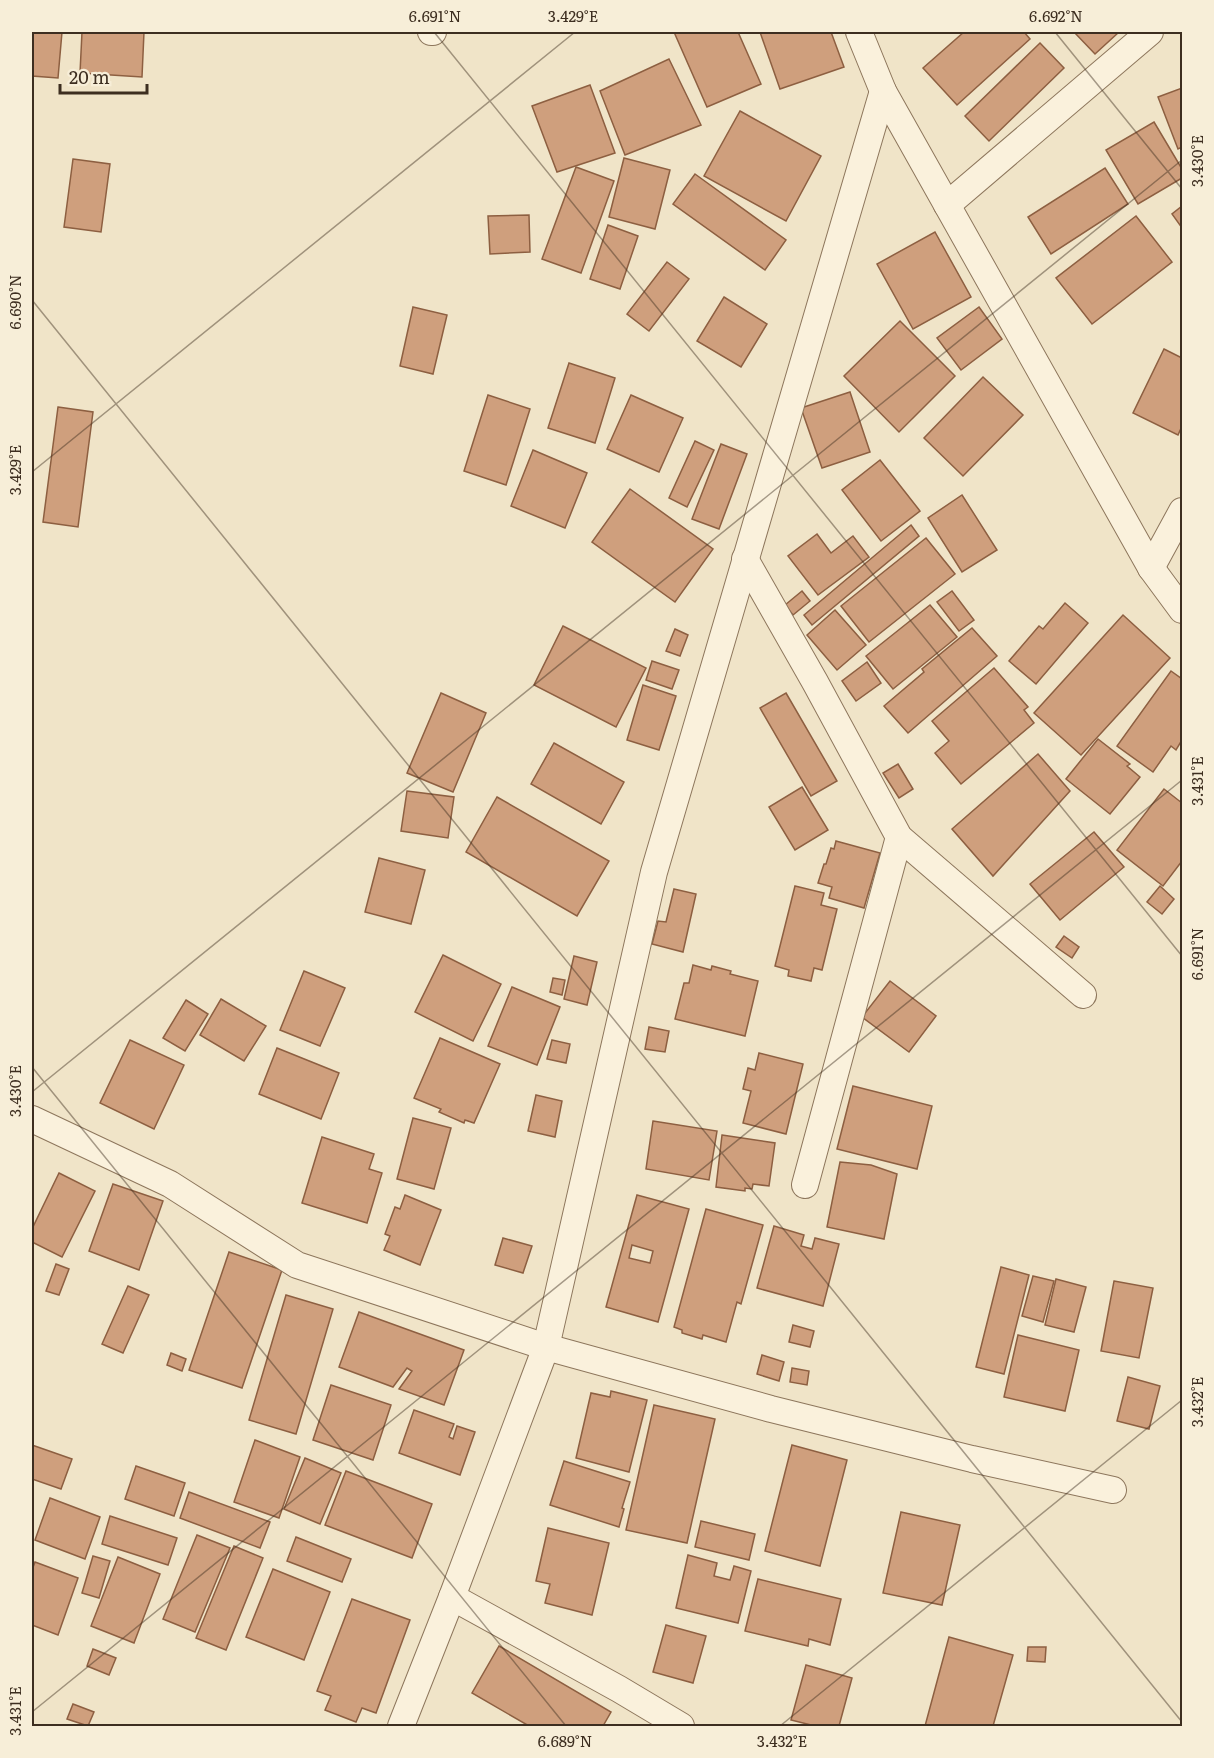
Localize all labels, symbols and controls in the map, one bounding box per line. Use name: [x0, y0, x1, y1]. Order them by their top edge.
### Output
text: 6.691°N: [409, 4, 461, 27]
text: 3.429°E: [548, 4, 598, 27]
text: 6.692°N: [1029, 4, 1083, 27]
scale bar: [60, 57, 147, 95]
text: 20 m: [69, 63, 110, 90]
text: 3.430°E: [1185, 135, 1208, 187]
text: 6.690°N: [3, 274, 26, 330]
text: 3.429°E: [3, 445, 26, 495]
text: 3.431°E: [1185, 756, 1208, 806]
text: 6.691°N: [1185, 928, 1208, 980]
text: 3.430°E: [3, 1065, 26, 1117]
text: 3.432°E: [1185, 1377, 1208, 1427]
text: 3.431°E: [3, 1686, 26, 1736]
text: 6.689°N: [538, 1729, 592, 1752]
text: 3.432°E: [757, 1729, 807, 1752]

